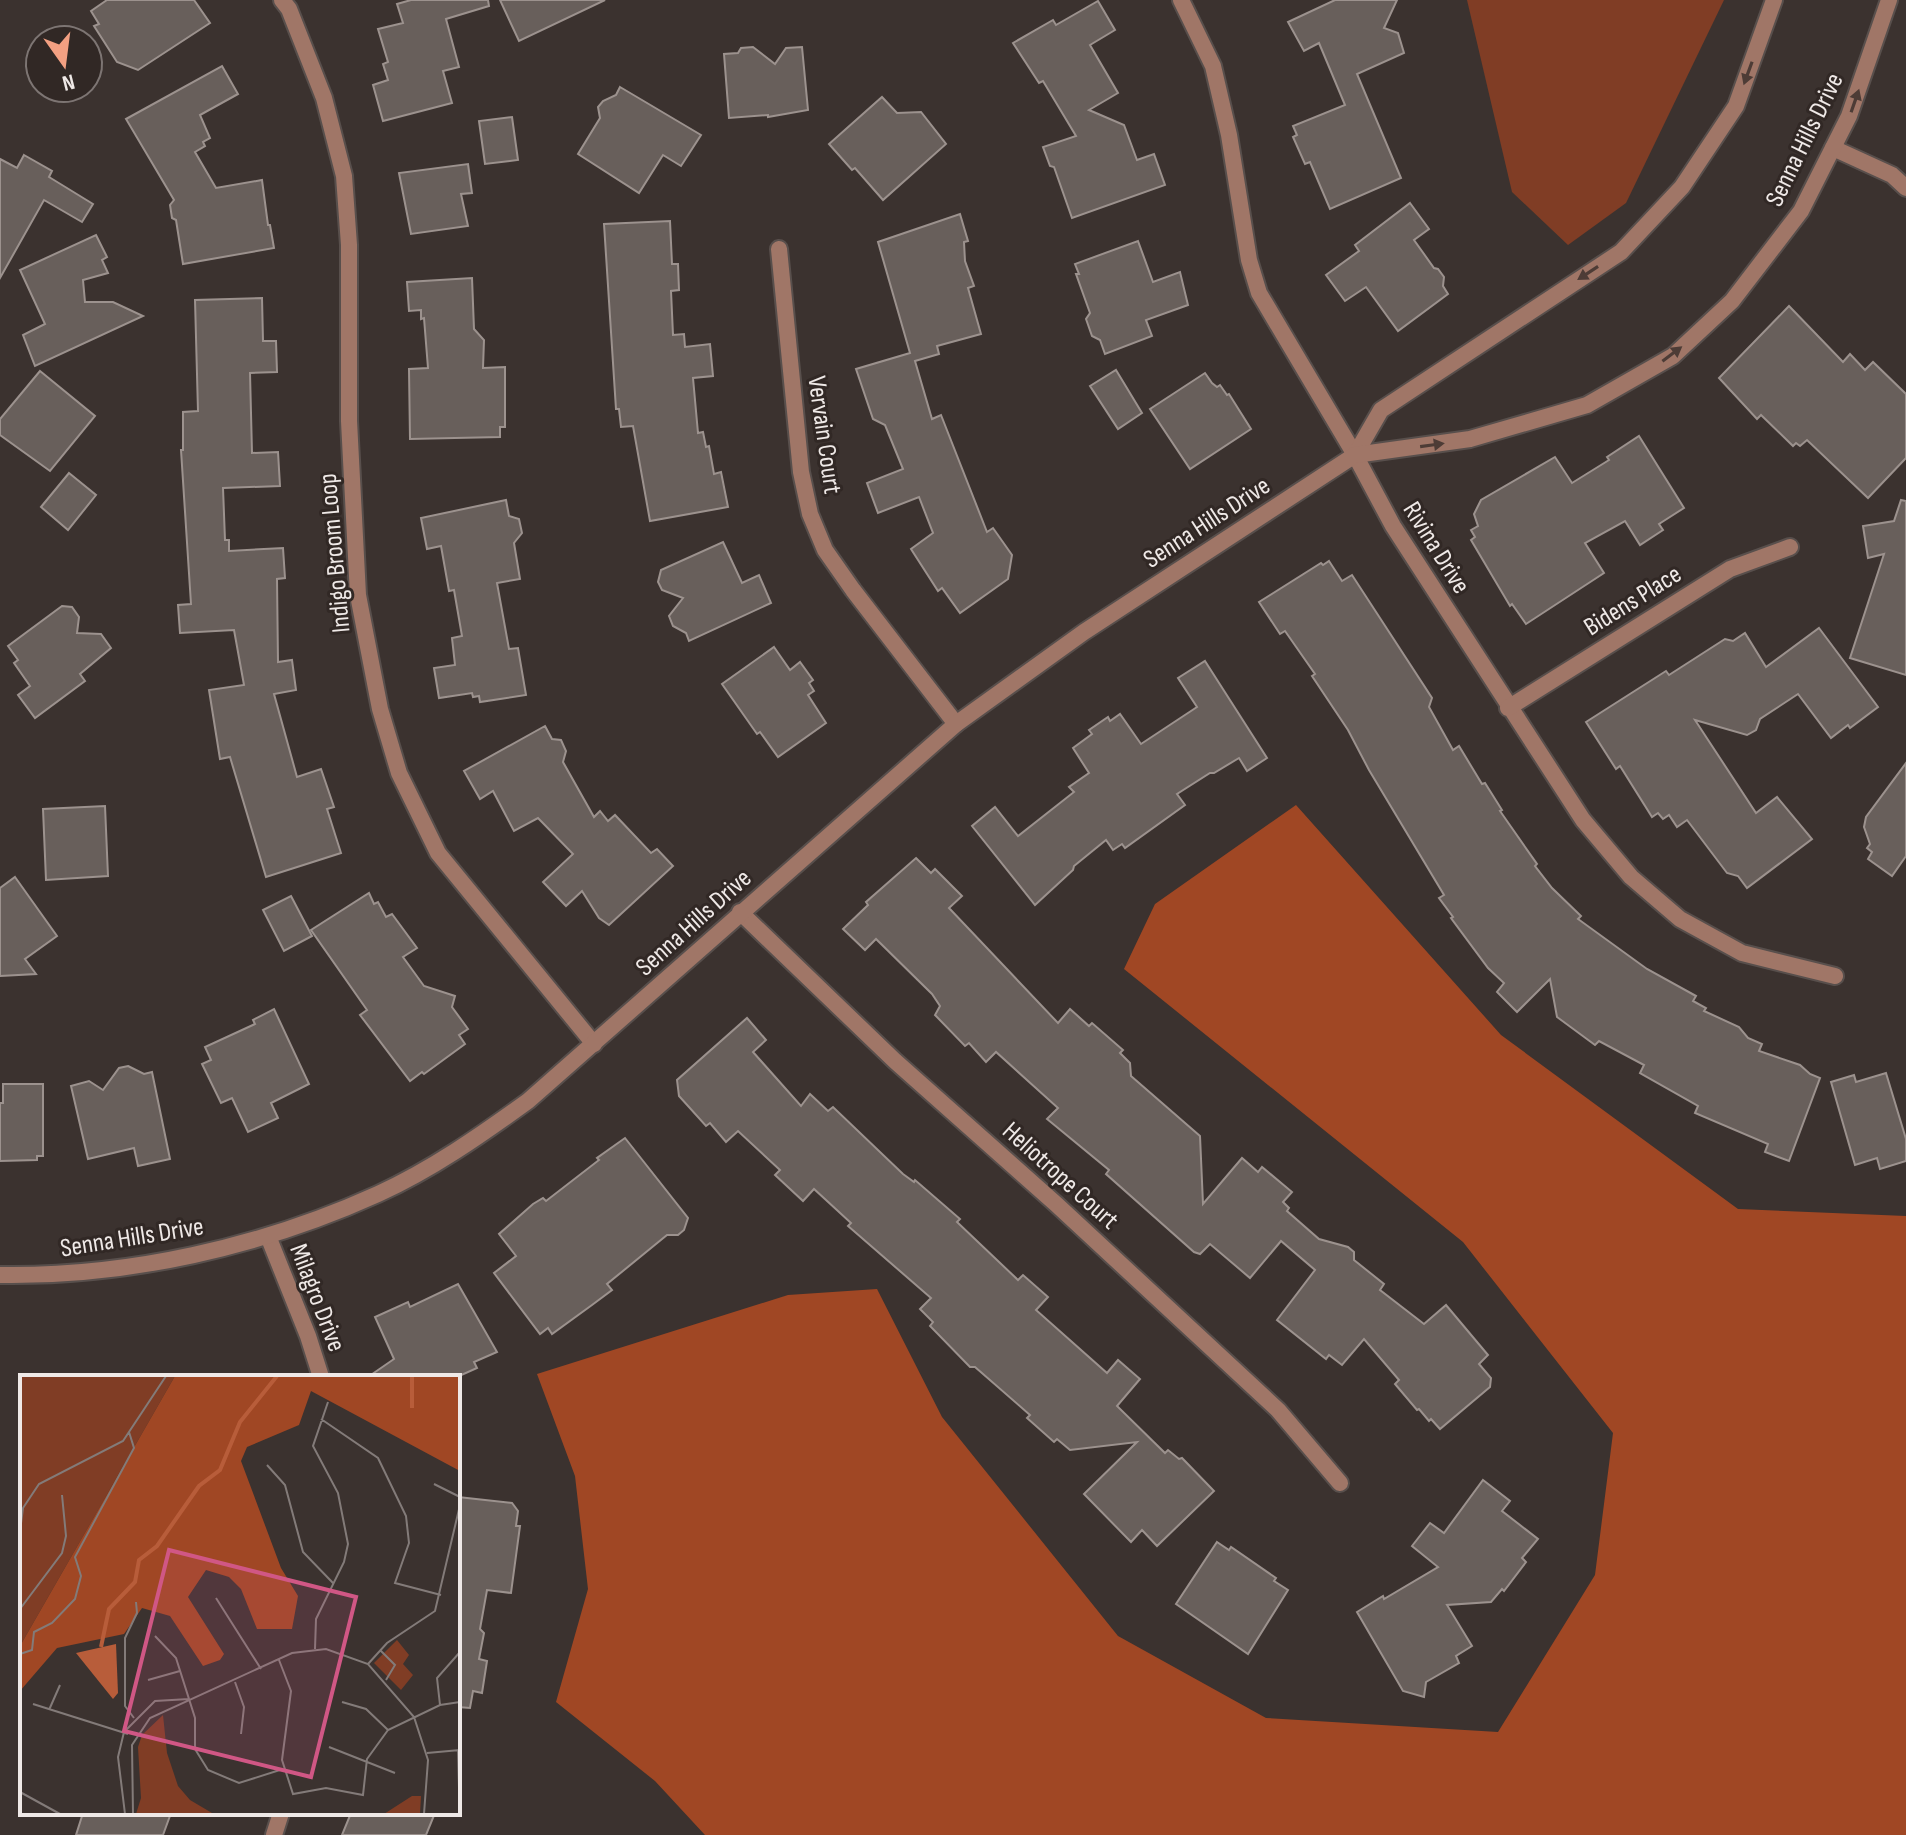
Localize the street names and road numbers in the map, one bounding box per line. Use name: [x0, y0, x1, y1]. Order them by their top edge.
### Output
street label: Senna Hills Drive: [1759, 68, 1851, 212]
street label: Vervain Court: [800, 374, 848, 496]
street label: Senna Hills Drive: [1138, 471, 1276, 575]
street label: Indigo Broom Loop: [313, 472, 357, 634]
street label: Rivina Drive: [1396, 496, 1476, 600]
street label: Bidens Place: [1579, 559, 1687, 643]
street label: Senna Hills Drive: [630, 863, 758, 983]
street label: Heliotrope Court: [996, 1116, 1124, 1236]
street label: Senna Hills Drive: [58, 1211, 206, 1265]
street label: Milagro Drive: [282, 1240, 352, 1356]

